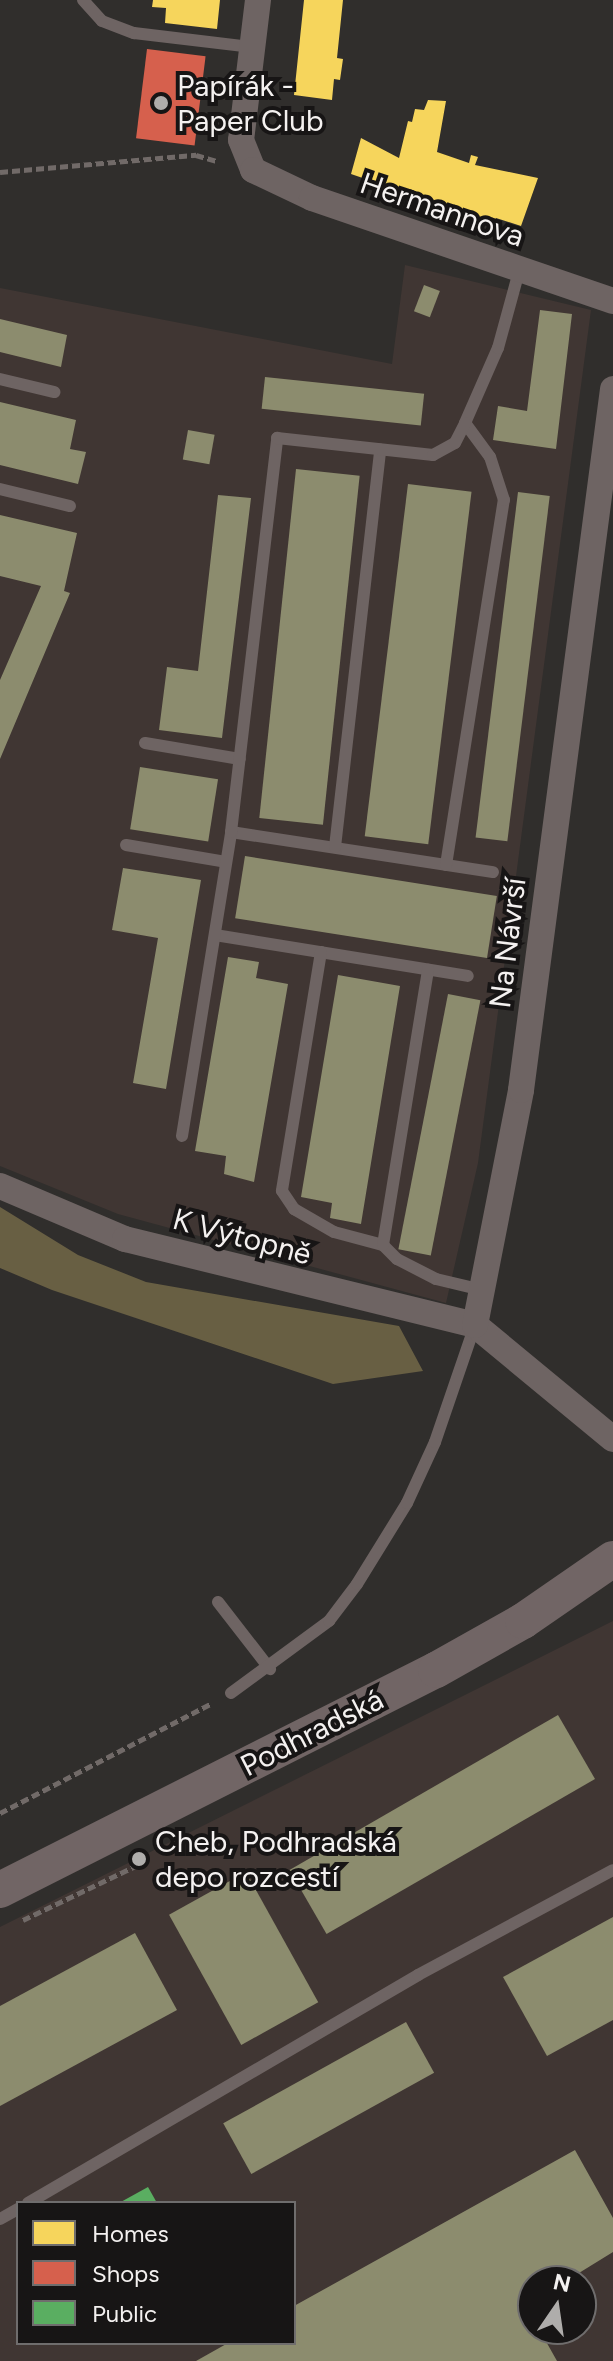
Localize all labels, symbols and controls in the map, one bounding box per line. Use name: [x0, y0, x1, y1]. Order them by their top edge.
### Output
place label: Papírák - Paper Club: [177, 68, 324, 138]
marker: Papírák - Paper Club: [152, 94, 170, 112]
street label: Hermannova: [355, 165, 529, 255]
street label: Na Návrší: [482, 876, 534, 1010]
street label: K Výtopně: [169, 1201, 315, 1273]
street label: Podhradská: [235, 1682, 389, 1784]
place label: Cheb, Podhradská depo rozcestí: [155, 1824, 397, 1894]
marker: Cheb, Podhradská depo rozcestí: [130, 1850, 148, 1868]
legend: [16, 2201, 296, 2345]
text: Homes: [92, 2219, 169, 2248]
text: Shops: [92, 2259, 159, 2288]
north arrow: [517, 2265, 597, 2345]
text: N: [551, 2268, 573, 2298]
text: Public: [92, 2299, 157, 2328]

